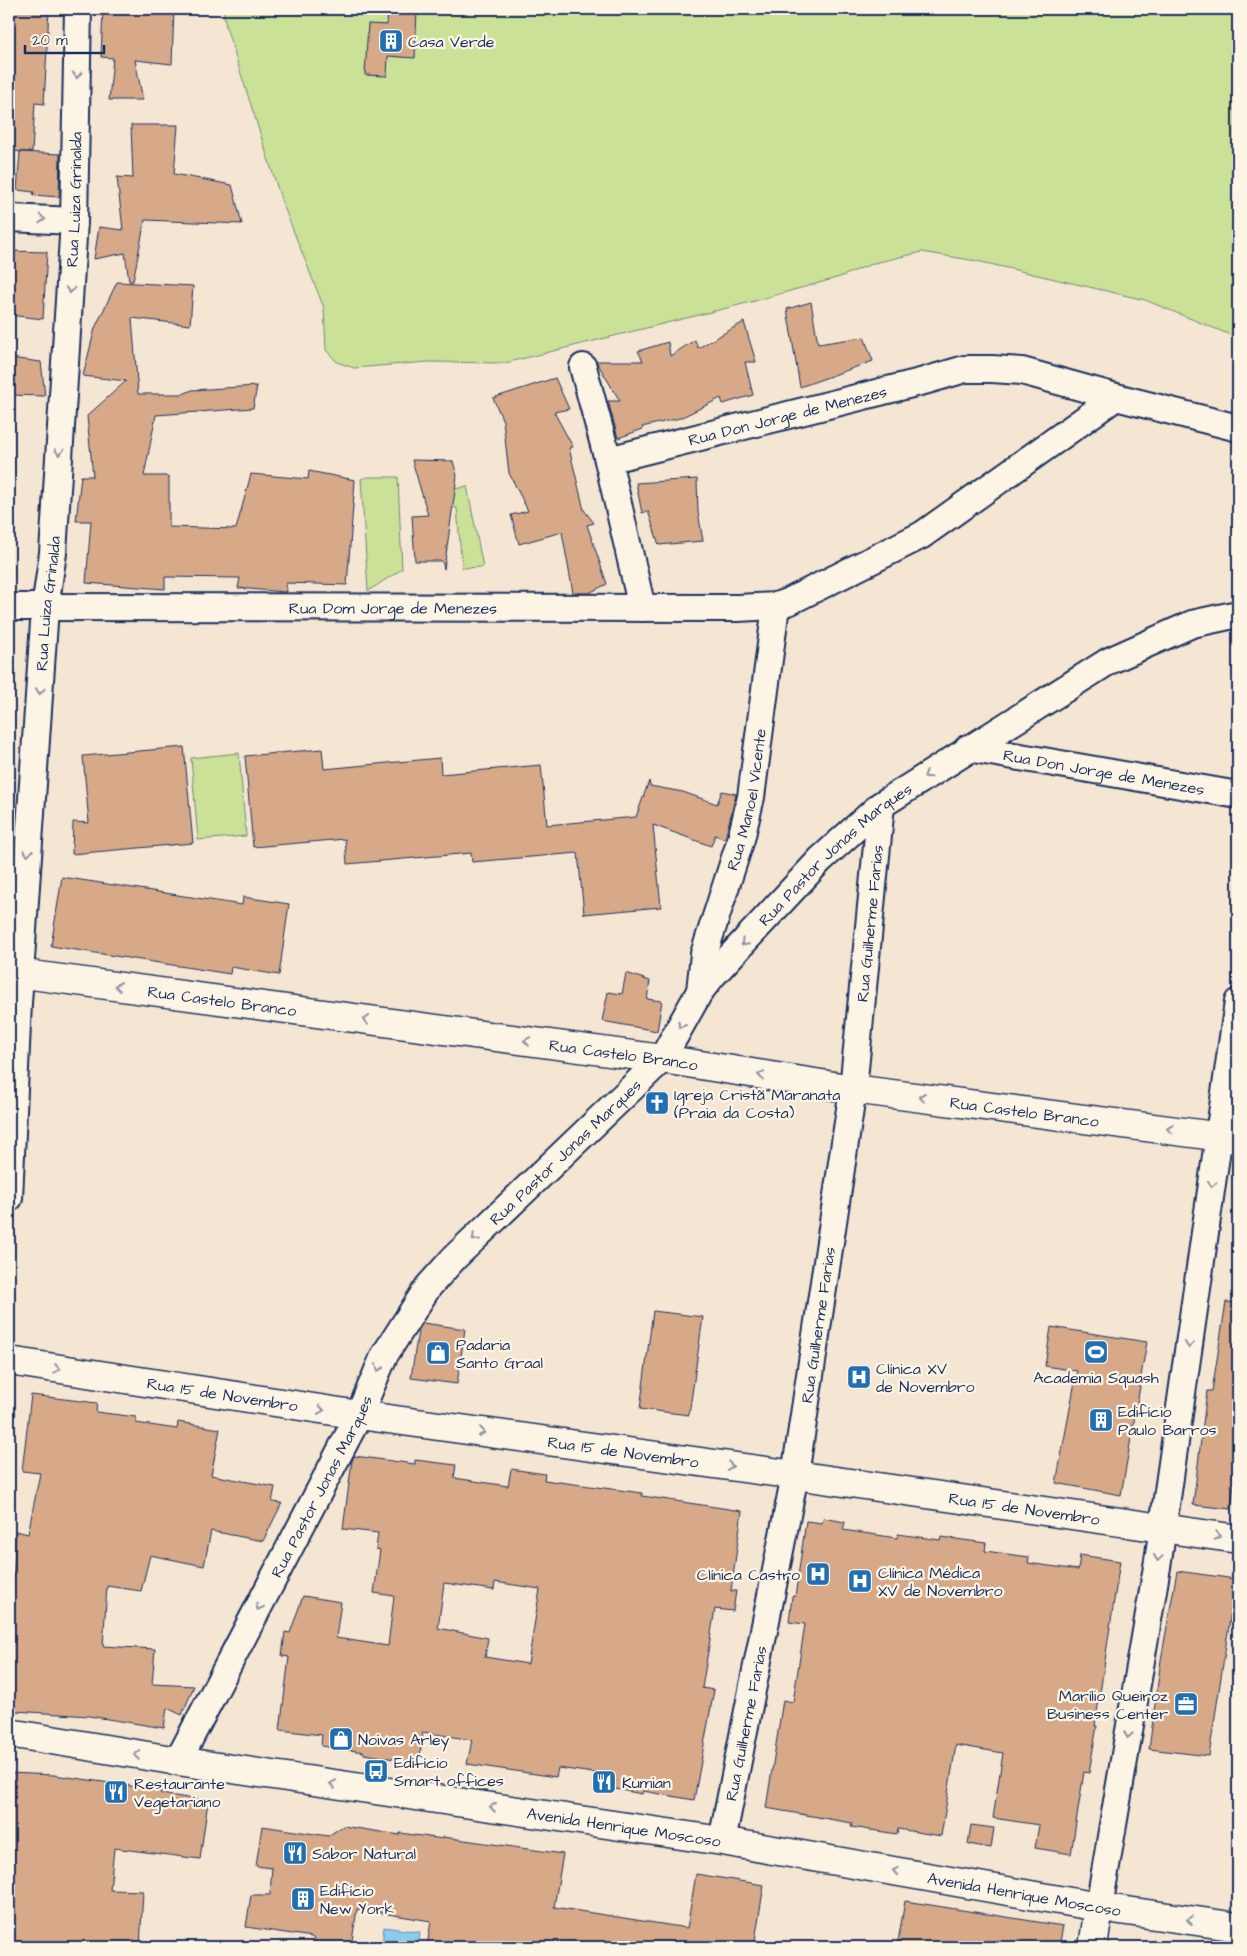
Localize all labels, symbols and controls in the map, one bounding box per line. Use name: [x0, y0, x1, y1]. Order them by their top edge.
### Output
scale bar: [25, 22, 104, 54]
building icon: Casa Verde: [378, 28, 404, 54]
text: 20 m: [32, 30, 68, 51]
place label: Casa Verde: [408, 31, 495, 53]
one-way arrow: [72, 72, 82, 79]
street label: Rua Luiza Grinalda: [61, 131, 88, 268]
one-way arrow: [38, 214, 46, 225]
one-way arrow: [64, 286, 75, 294]
street label: Rua Don Jorge de Menezes: [686, 381, 889, 451]
one-way arrow: [54, 448, 65, 456]
street label: Rua Luiza Grinalda: [31, 535, 66, 672]
street label: Rua Dom Jorge de Menezes: [289, 597, 497, 621]
one-way arrow: [34, 687, 45, 695]
street label: Rua Manoel Vicente: [722, 727, 772, 873]
street label: Rua Don Jorge de Menezes: [1001, 744, 1206, 801]
one-way arrow: [924, 769, 933, 778]
street label: Rua Pastor Jonas Marques: [754, 778, 916, 931]
street label: Rua Guilherme Farias: [852, 844, 889, 1003]
one-way arrow: [23, 849, 34, 857]
one-way arrow: [741, 937, 750, 946]
one-way arrow: [114, 981, 122, 992]
street label: Rua Castelo Branco: [146, 981, 298, 1022]
one-way arrow: [362, 1015, 370, 1025]
one-way arrow: [677, 1020, 687, 1029]
street label: Rua Castelo Branco: [548, 1034, 699, 1076]
one-way arrow: [523, 1036, 531, 1047]
one-way arrow: [757, 1070, 766, 1080]
street label: Rua Pastor Jonas Marques: [485, 1075, 646, 1230]
place label: Igreja Cristã Maranata (Praia da Costa): [674, 1084, 840, 1124]
church icon: Igreja Cristã Maranata (Praia da Costa): [644, 1090, 670, 1116]
street label: Rua Castelo Branco: [948, 1092, 1100, 1133]
one-way arrow: [918, 1093, 927, 1103]
one-way arrow: [1166, 1124, 1174, 1135]
one-way arrow: [1207, 1179, 1217, 1188]
one-way arrow: [471, 1232, 480, 1241]
street label: Rua Guilherme Farias: [796, 1245, 841, 1405]
place label: Padaria Santo Graal: [456, 1334, 543, 1374]
sports icon: Academia Squash: [1083, 1339, 1109, 1365]
shop icon: Padaria Santo Graal: [425, 1340, 451, 1366]
one-way arrow: [1184, 1340, 1194, 1349]
place label: Clínica XV de Novembro: [876, 1358, 975, 1398]
one-way arrow: [53, 1363, 61, 1373]
one-way arrow: [375, 1363, 385, 1371]
hospital icon: Clínica XV de Novembro: [846, 1364, 872, 1390]
place label: Academia Squash: [1033, 1367, 1159, 1389]
street label: Rua 15 de Novembro: [145, 1372, 299, 1417]
street label: Rua Pastor Jonas Marques: [266, 1392, 378, 1582]
place label: Edifício Paulo Barros: [1118, 1401, 1217, 1441]
one-way arrow: [317, 1404, 326, 1414]
building icon: Edifício Paulo Barros: [1088, 1407, 1114, 1433]
one-way arrow: [479, 1426, 487, 1437]
street label: Rua 15 de Novembro: [546, 1431, 700, 1474]
one-way arrow: [726, 1460, 734, 1471]
street label: Rua 15 de Novembro: [947, 1487, 1101, 1531]
one-way arrow: [1214, 1530, 1222, 1541]
one-way arrow: [1153, 1554, 1164, 1562]
hospital icon: Clínica Castro: [805, 1561, 831, 1587]
place label: Clínica Médica XV de Novembro: [878, 1562, 1003, 1602]
place label: Clínica Castro: [697, 1564, 800, 1586]
hospital icon: Clínica Médica XV de Novembro: [847, 1568, 873, 1594]
one-way arrow: [255, 1601, 265, 1610]
street label: Rua Guilherme Farias: [720, 1644, 773, 1803]
place label: Marílio Queiroz Business Center: [1047, 1685, 1168, 1725]
office icon: Marílio Queiroz Business Center: [1173, 1691, 1199, 1717]
shop icon: Noivas Arley: [328, 1726, 354, 1752]
place label: Noivas Arley: [358, 1729, 450, 1752]
one-way arrow: [1124, 1731, 1134, 1739]
one-way arrow: [133, 1750, 142, 1760]
place label: Edifício Smart offices: [394, 1752, 504, 1792]
bus stop icon: Edifício Smart offices: [363, 1758, 389, 1784]
restaurant icon: Kumian: [591, 1769, 617, 1795]
place label: Kumian: [622, 1772, 671, 1794]
place label: Restaurante Vegetariano: [134, 1773, 225, 1814]
restaurant icon: Restaurante Vegetariano: [103, 1779, 129, 1805]
one-way arrow: [328, 1779, 336, 1790]
street label: Avenida Henrique Moscoso: [525, 1802, 722, 1853]
one-way arrow: [489, 1803, 498, 1813]
restaurant icon: Sabor Natural: [282, 1840, 308, 1866]
place label: Sabor Natural: [312, 1843, 416, 1865]
one-way arrow: [891, 1867, 900, 1877]
street label: Avenida Henrique Moscoso: [926, 1867, 1122, 1922]
place label: Edifício New York: [320, 1880, 394, 1920]
building icon: Edifício New York: [290, 1886, 316, 1912]
one-way arrow: [1186, 1915, 1194, 1926]

